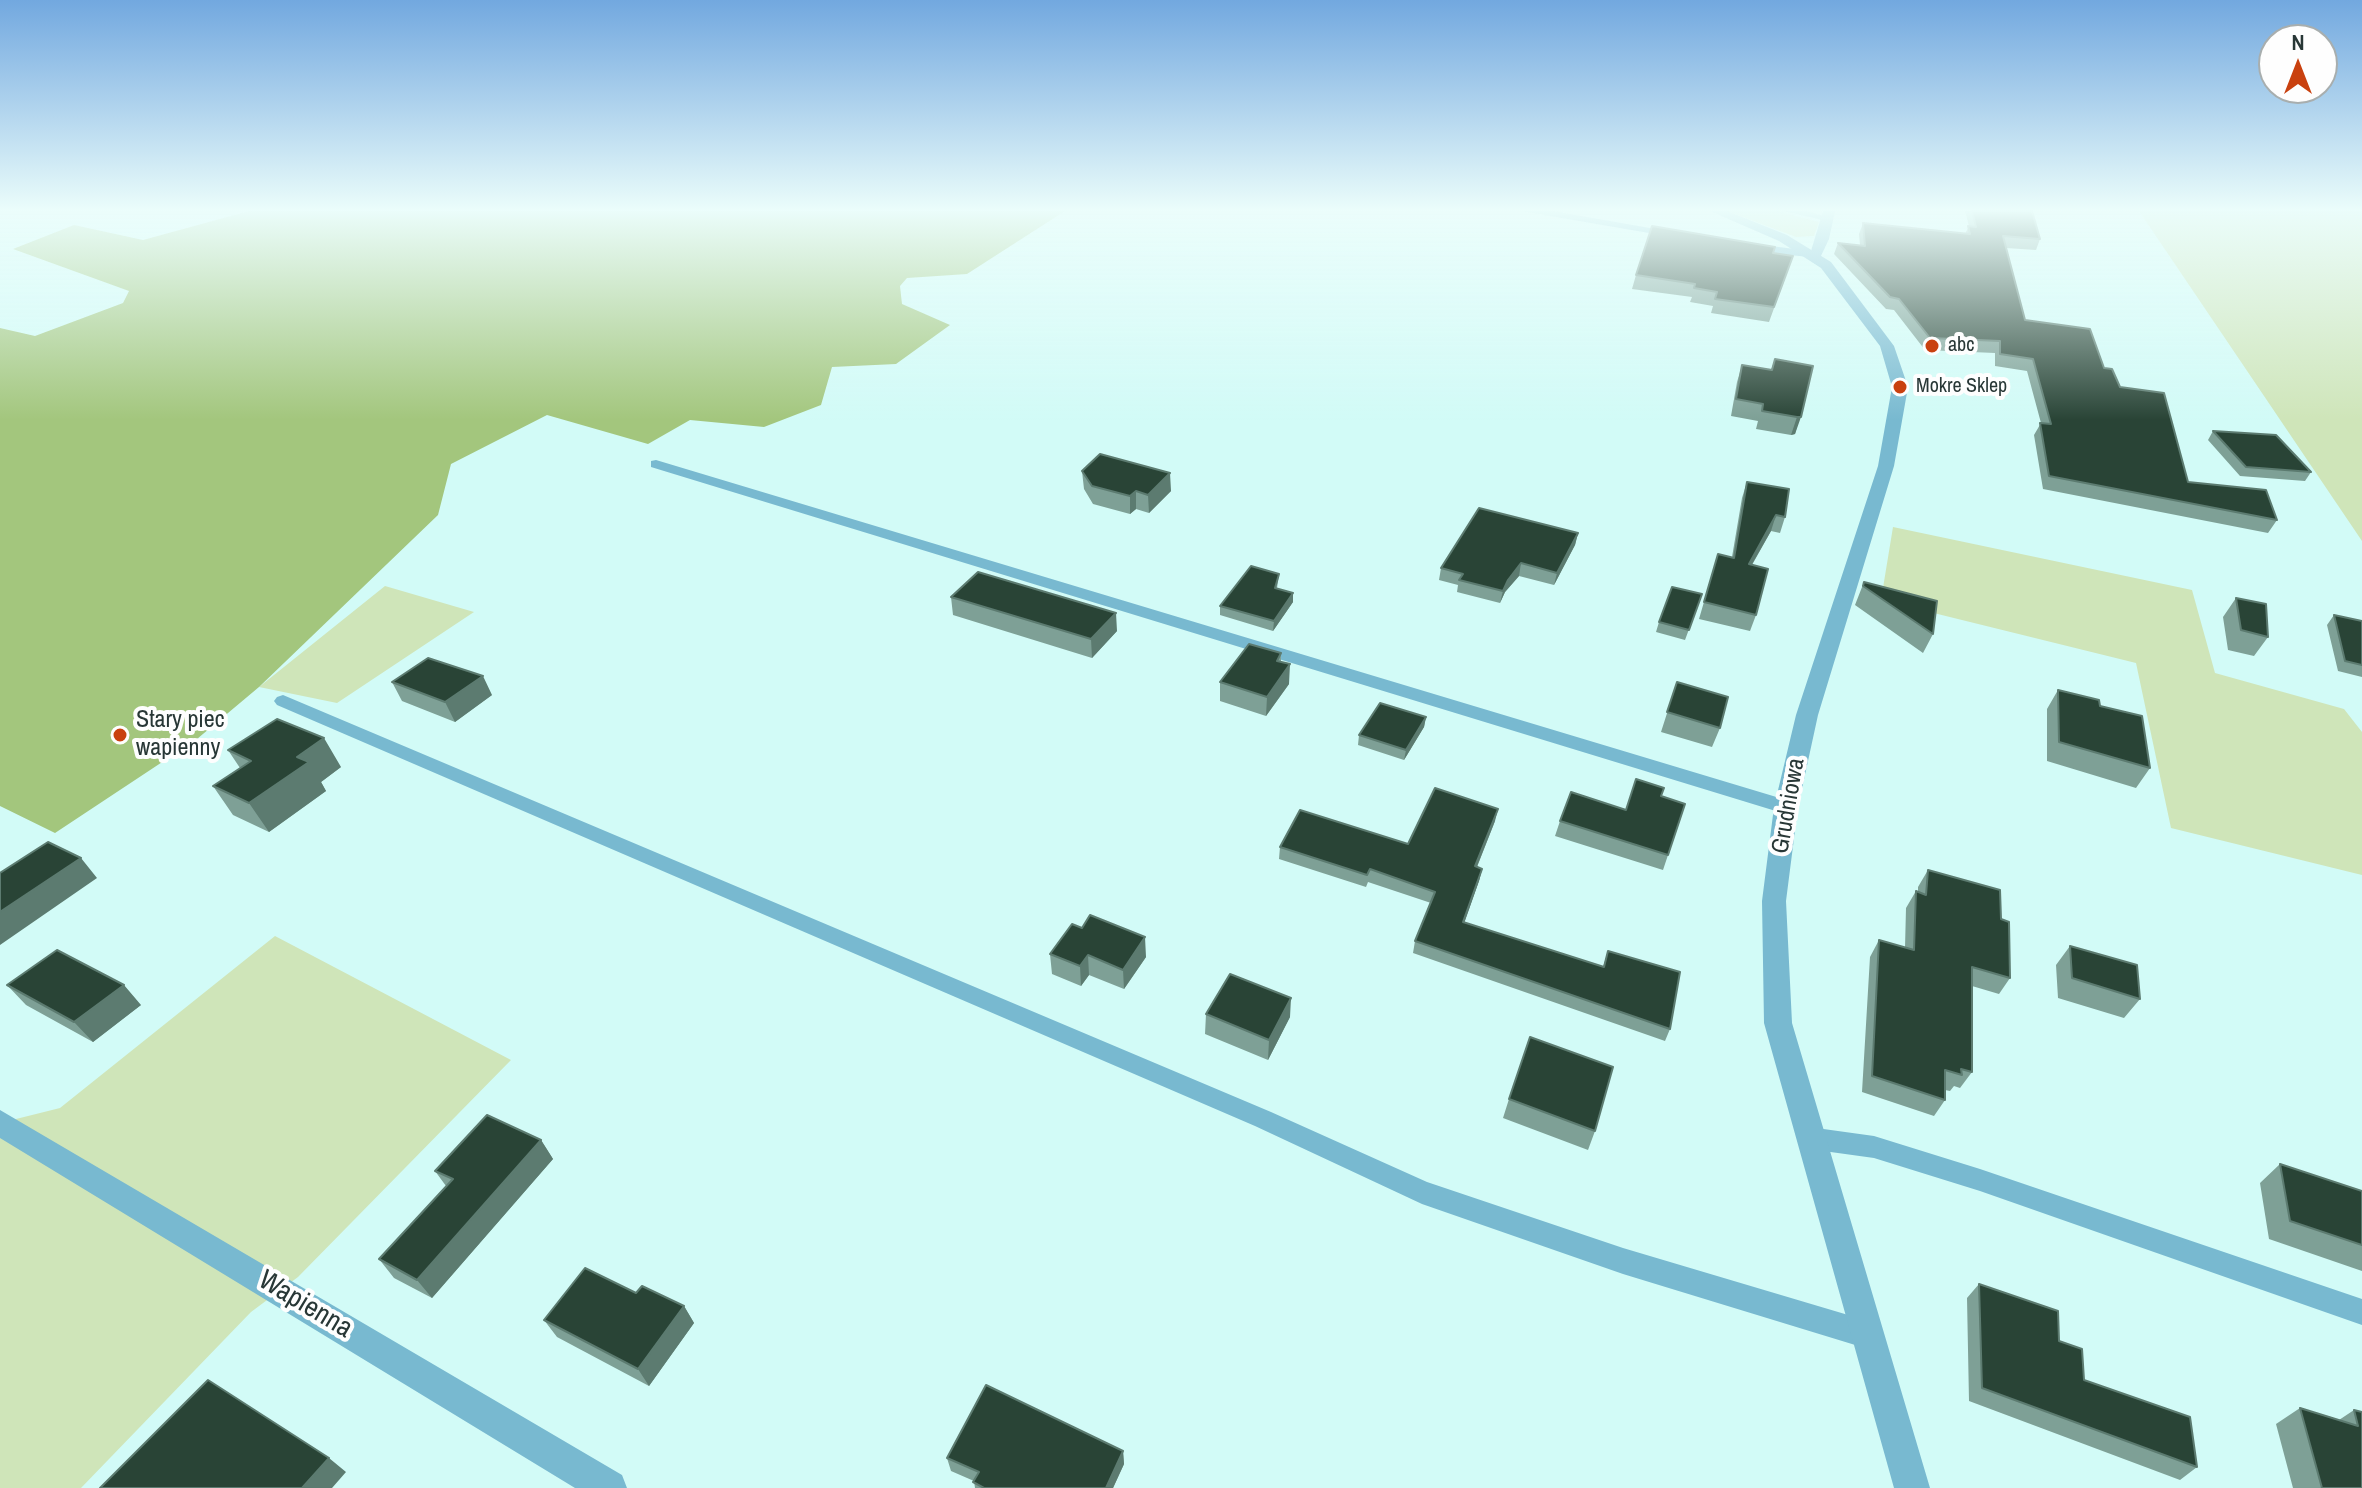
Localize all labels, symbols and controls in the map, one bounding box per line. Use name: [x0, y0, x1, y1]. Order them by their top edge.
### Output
north arrow: [2258, 24, 2338, 104]
text: N: [2291, 27, 2305, 57]
place label: abc: [1948, 334, 1974, 358]
marker: abc: [1923, 337, 1941, 355]
place label: Mokre Sklep: [1916, 375, 2007, 399]
marker: Mokre Sklep: [1891, 378, 1909, 396]
place label: Stary piec wapienny: [136, 707, 225, 763]
marker: Stary piec wapienny: [111, 726, 129, 744]
street label: Grudniowa: [1766, 756, 1812, 856]
street label: Wapienna: [252, 1264, 358, 1346]

